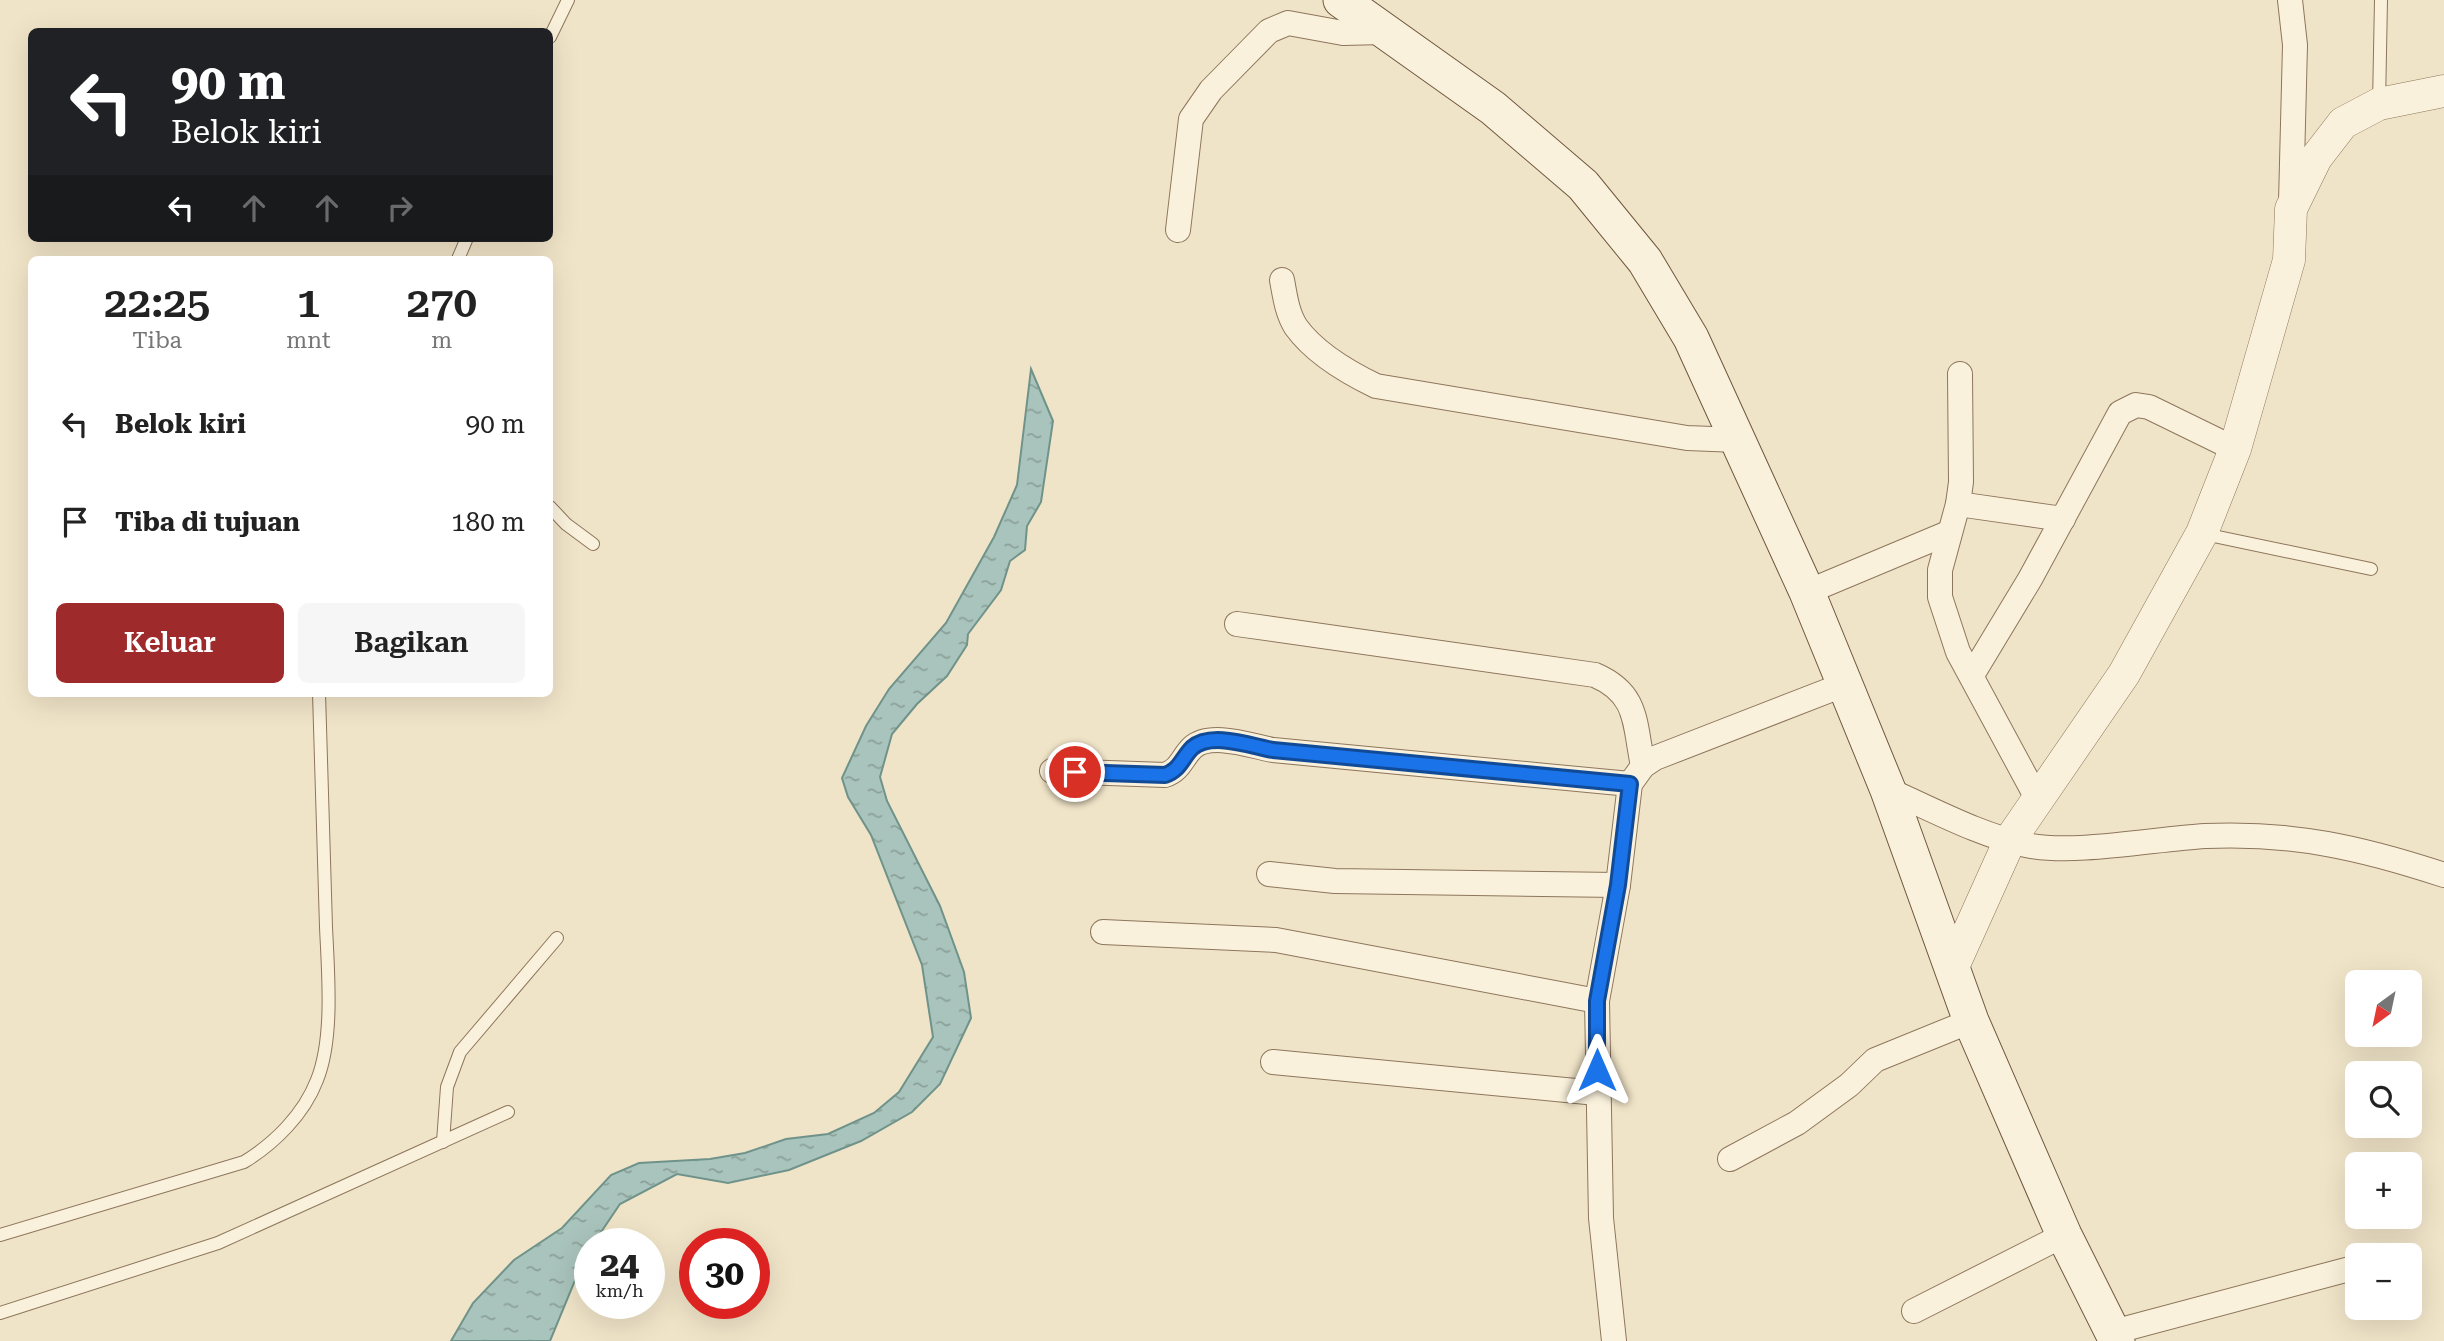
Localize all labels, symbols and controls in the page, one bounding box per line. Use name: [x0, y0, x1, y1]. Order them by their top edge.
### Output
text: 90 m: [171, 54, 286, 111]
icon: left: [56, 56, 147, 147]
text: Belok kiri: [171, 113, 322, 151]
icon: left: [162, 189, 200, 227]
icon: ahead: [235, 189, 273, 227]
icon: ahead: [308, 189, 346, 227]
icon: right: [381, 189, 419, 227]
text: 22:25: [104, 278, 210, 327]
text: 1: [297, 278, 320, 327]
text: 270: [407, 278, 477, 327]
text: Tiba: [132, 327, 182, 354]
text: mnt: [286, 327, 331, 354]
text: m: [431, 327, 452, 354]
icon: left: [56, 405, 94, 443]
text: Belok kiri: [115, 409, 246, 439]
text: 90 m: [466, 409, 525, 439]
icon: arrive: [56, 503, 94, 541]
text: Tiba di tujuan: [115, 507, 300, 537]
text: 180 m: [451, 507, 525, 537]
button: Keluar: [56, 603, 284, 683]
button: Bagikan: [298, 603, 525, 683]
pin: [1045, 742, 1105, 802]
icon: arrive: [1056, 753, 1094, 791]
north arrow: [2345, 970, 2422, 1046]
map controls: [2345, 970, 2422, 1320]
position arrow: [1560, 1033, 1634, 1107]
button: search: [2345, 1061, 2422, 1138]
button: +: [2345, 1152, 2422, 1229]
speed limit sign: 30: [679, 1228, 770, 1319]
button: −: [2345, 1243, 2422, 1320]
text: 24: [600, 1244, 639, 1285]
text: km/h: [595, 1280, 644, 1301]

